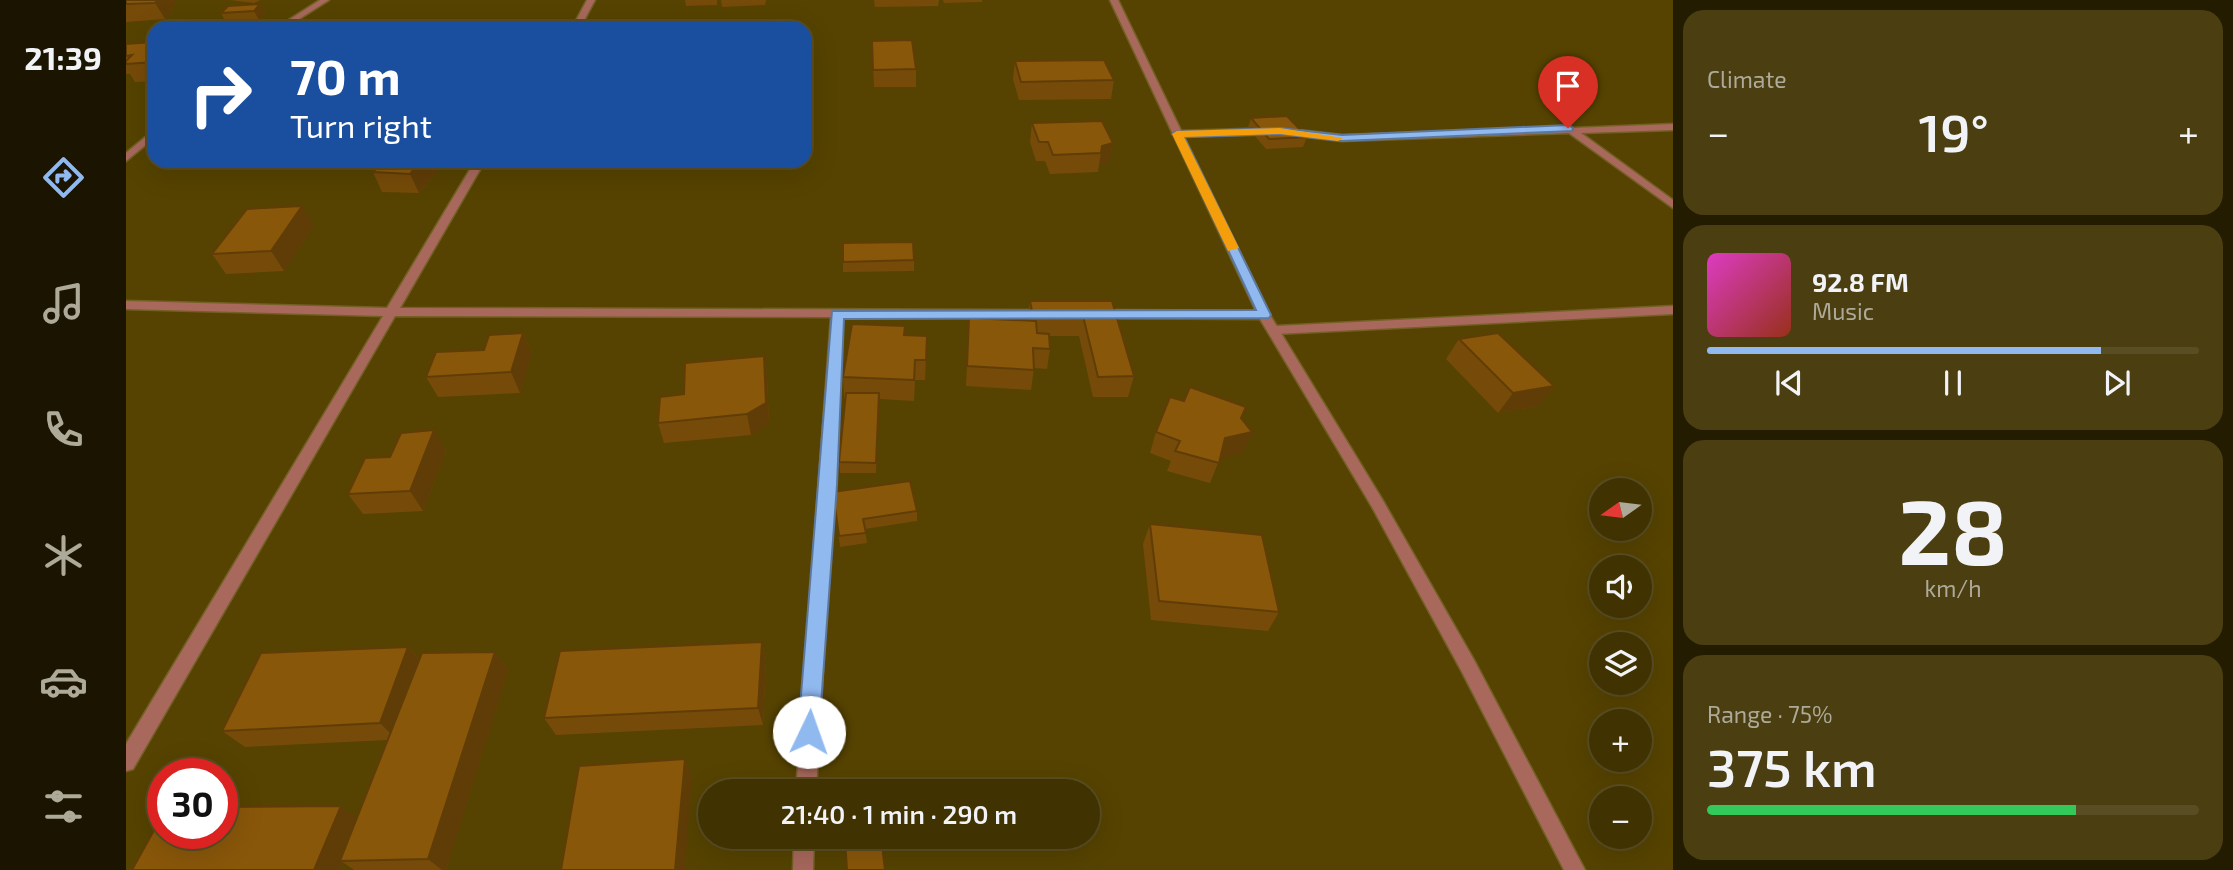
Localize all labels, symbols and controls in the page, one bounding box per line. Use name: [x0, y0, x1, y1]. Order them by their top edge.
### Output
text: 21:39: [24, 38, 102, 76]
text: 70 m: [290, 46, 401, 105]
icon: right: [175, 49, 266, 140]
pin: [1538, 56, 1598, 128]
text: Climate: [1707, 65, 1787, 93]
icon: arrive: [1549, 67, 1587, 105]
text: 19°: [1918, 100, 1989, 162]
text: Turn right: [290, 106, 432, 144]
text: −: [1707, 109, 1729, 155]
text: +: [2178, 109, 2199, 155]
icon: directions: [39, 153, 88, 202]
text: 92.8 FM: [1812, 266, 1909, 297]
icon: music: [39, 279, 88, 328]
text: Music: [1812, 297, 1874, 325]
icon: previous: [1770, 364, 1808, 402]
icon: pause: [1934, 364, 1972, 402]
icon: next: [2098, 364, 2136, 402]
icon: phone: [39, 405, 88, 454]
text: 28: [1898, 474, 2008, 583]
north arrow: [1589, 478, 1652, 541]
map controls: [1589, 478, 1652, 849]
icon: climate: [39, 531, 88, 580]
button: sound: [1589, 555, 1652, 618]
text: km/h: [1924, 574, 1982, 602]
button: layers: [1589, 632, 1652, 695]
icon: car: [39, 657, 88, 706]
position arrow: [772, 695, 846, 769]
text: Range · 75%: [1707, 700, 1833, 728]
button: +: [1589, 709, 1652, 772]
text: 375 km: [1707, 735, 1877, 797]
speed limit sign: 30: [147, 758, 238, 849]
icon: filters: [39, 782, 88, 831]
button: −: [1589, 786, 1652, 849]
text: 21:40 · 1 min · 290 m: [781, 798, 1017, 829]

